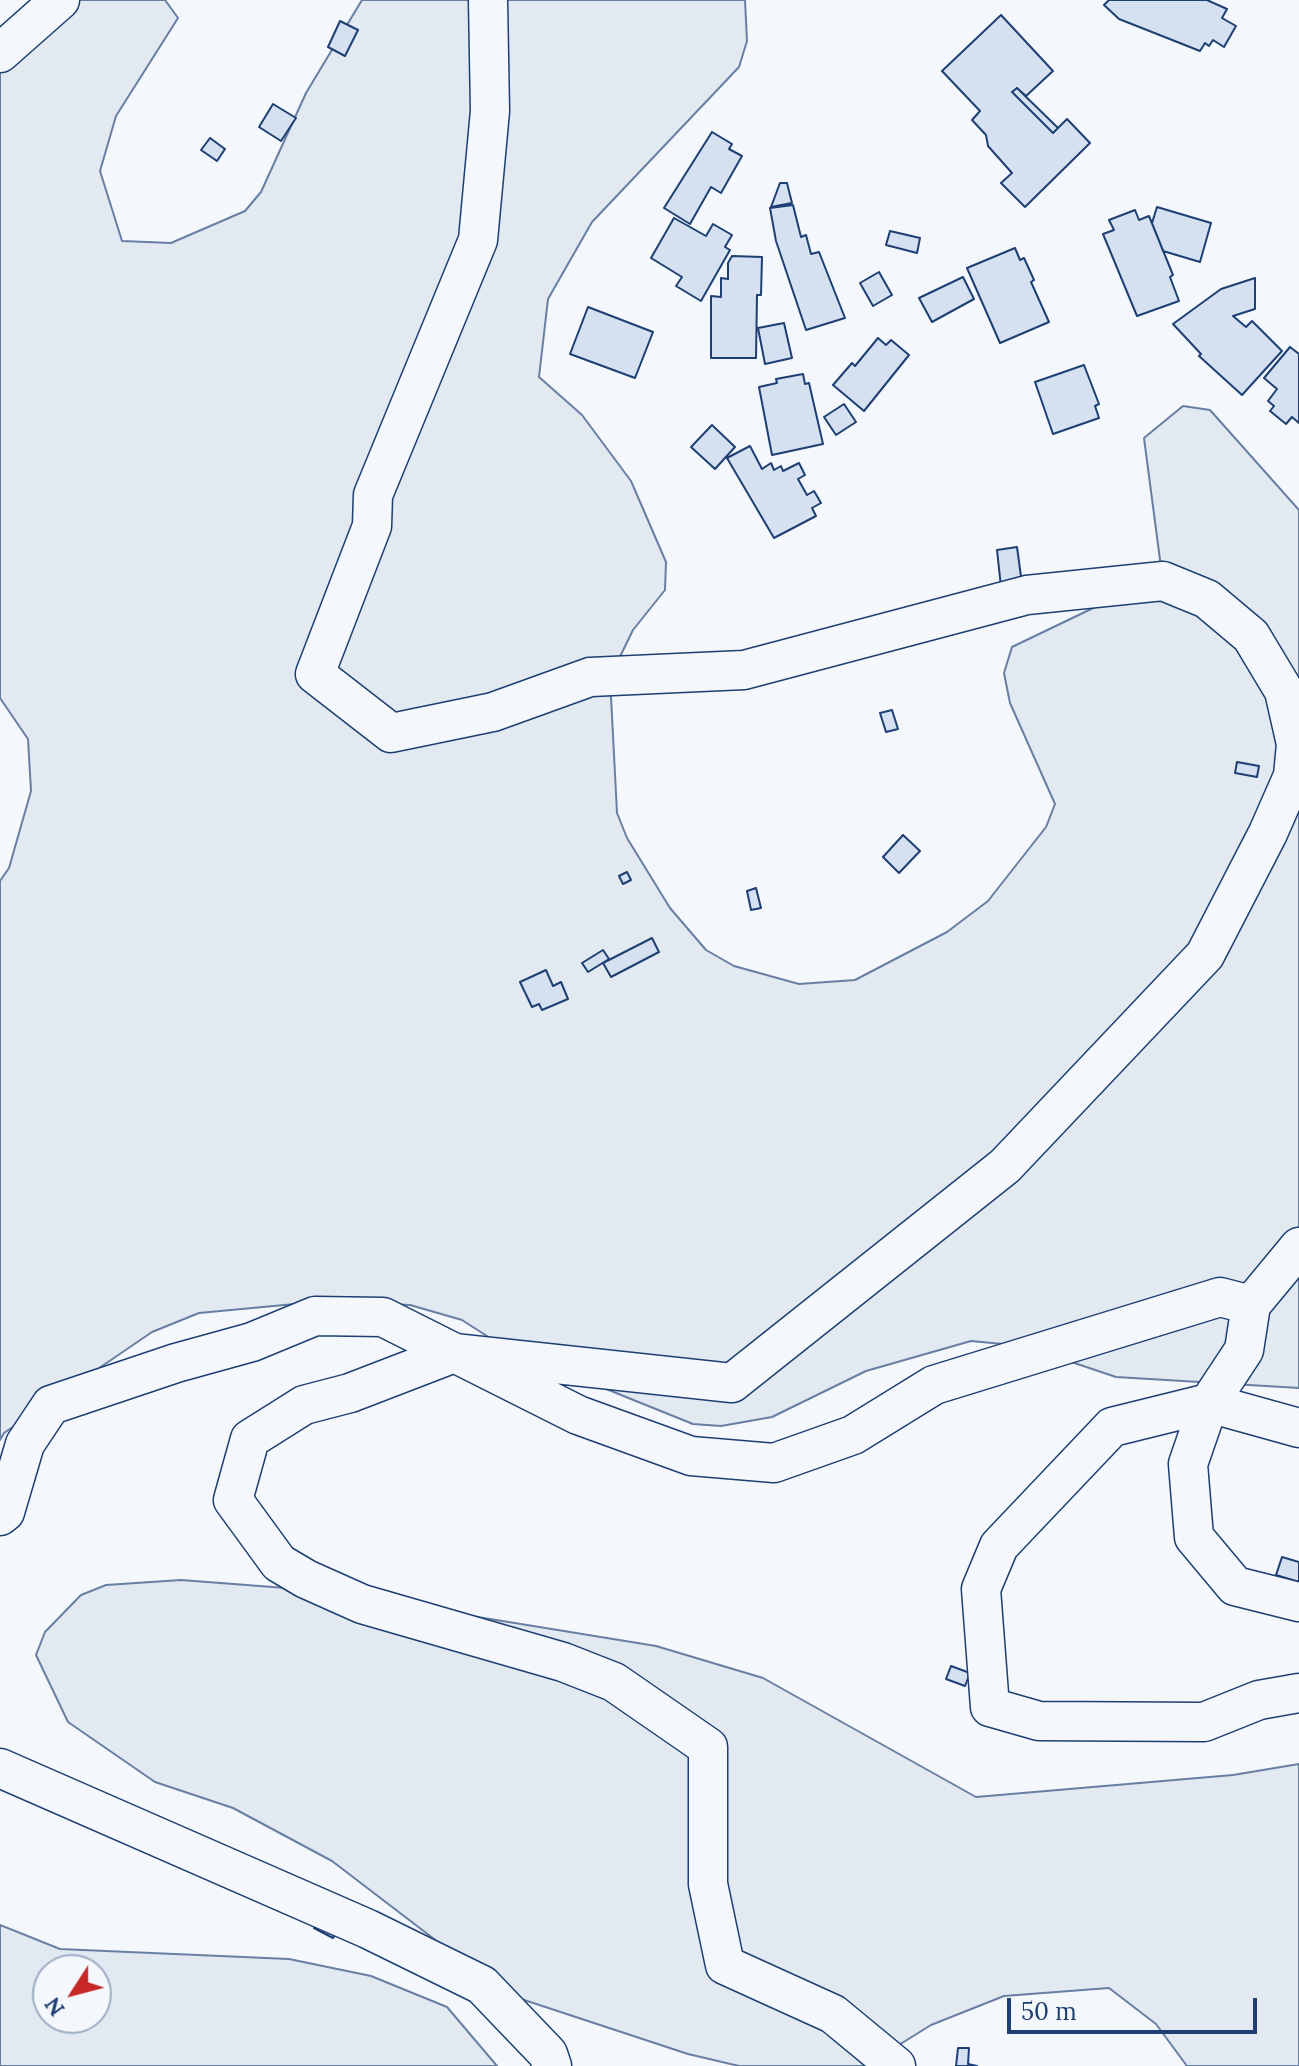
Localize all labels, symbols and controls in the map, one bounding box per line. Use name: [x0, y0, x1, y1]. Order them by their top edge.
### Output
north arrow: [32, 1954, 112, 2034]
scale bar: [1011, 1982, 1261, 2032]
text: N: [38, 1992, 71, 2022]
text: 50 m: [1021, 1996, 1077, 2027]

